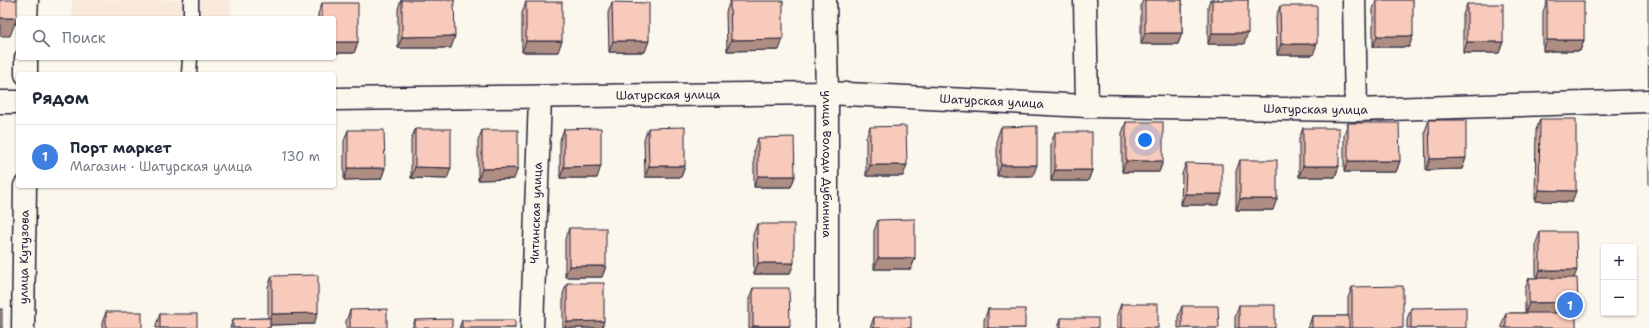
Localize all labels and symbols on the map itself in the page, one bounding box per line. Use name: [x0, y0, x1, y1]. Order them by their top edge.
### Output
street label: Шатурская улица: [616, 86, 721, 104]
street label: улица Володи Дубинина: [819, 90, 835, 238]
street label: Шатурская улица: [939, 91, 1045, 112]
street label: Шатурская улица: [1263, 101, 1369, 118]
your location: [1135, 130, 1155, 150]
street label: Читинская улица: [526, 161, 546, 264]
street label: улица Кутузова: [15, 209, 33, 304]
pin: 1: [1557, 290, 1583, 320]

